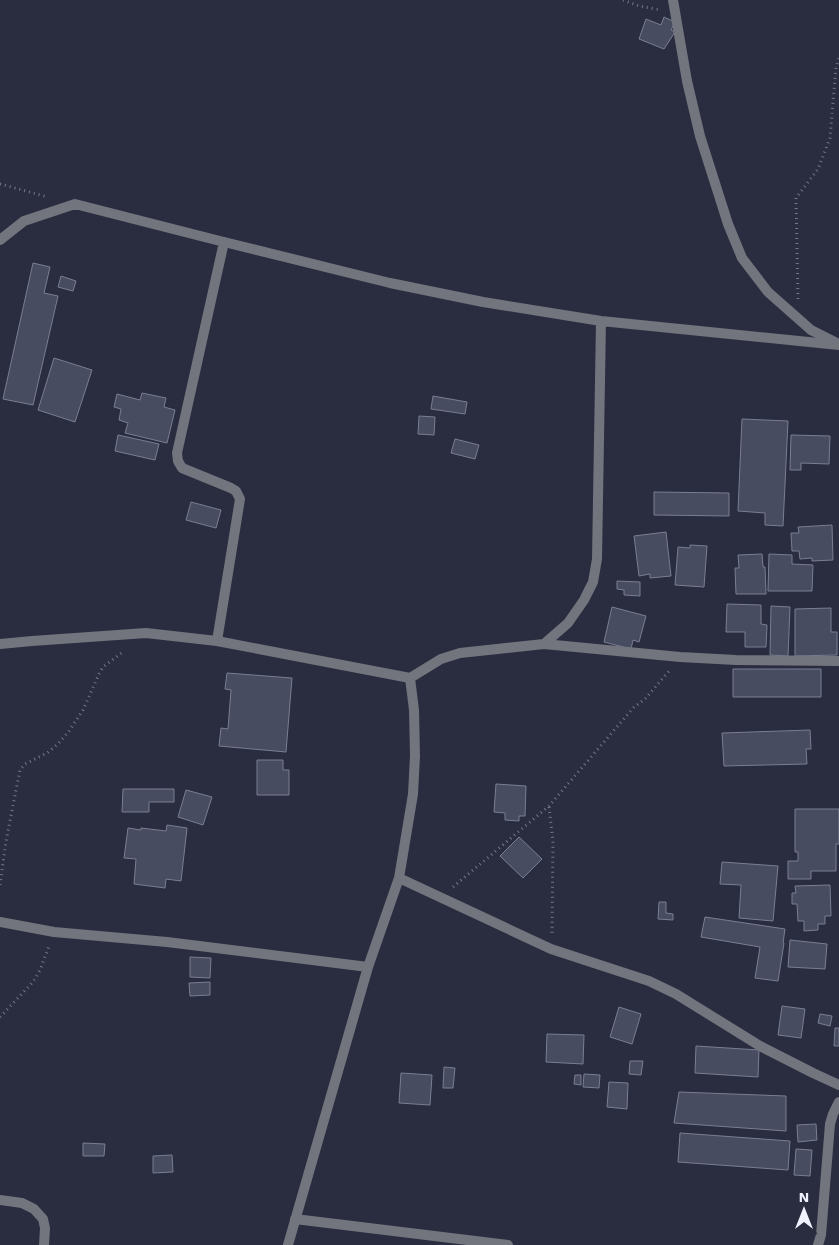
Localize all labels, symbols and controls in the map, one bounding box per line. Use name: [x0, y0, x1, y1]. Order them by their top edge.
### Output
north arrow: [779, 1185, 829, 1235]
text: N: [799, 1189, 809, 1205]

